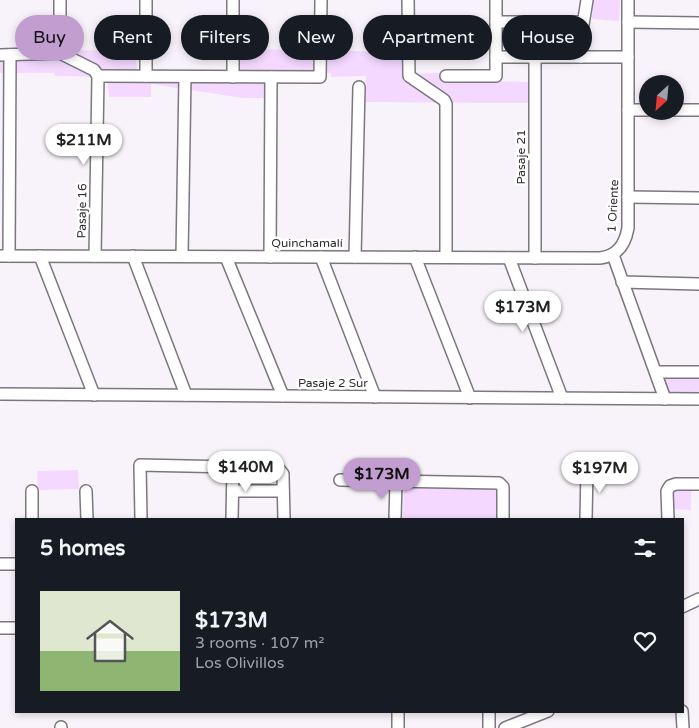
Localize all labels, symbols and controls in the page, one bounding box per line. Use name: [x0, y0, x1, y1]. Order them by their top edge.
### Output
chip: Buy: [15, 15, 84, 60]
chip: Rent: [94, 15, 171, 60]
chip: Filters: [181, 15, 269, 60]
chip: New: [279, 15, 353, 60]
chip: Apartment: [363, 15, 492, 60]
chip: House: [502, 15, 592, 60]
north arrow: [639, 75, 684, 120]
map controls: [639, 75, 684, 120]
pin: $211M: [49, 124, 119, 166]
street label: Pasaje 21: [514, 129, 528, 185]
text: $211M: [56, 130, 112, 150]
street label: 1 Oriente: [605, 179, 621, 233]
street label: Pasaje 16: [75, 183, 89, 239]
street label: Quinchamalí: [271, 236, 343, 250]
pin: $173M: [488, 290, 558, 333]
text: $173M: [495, 297, 551, 317]
street label: Pasaje 2 Sur: [298, 376, 368, 390]
pin: $140M: [211, 450, 281, 493]
pin: $197M: [565, 452, 635, 494]
text: $140M: [218, 457, 274, 477]
pin: $173M: [347, 458, 417, 500]
text: $197M: [572, 458, 628, 478]
text: $173M: [354, 464, 410, 484]
icon: filters: [631, 534, 659, 562]
text: 5 homes: [40, 536, 125, 561]
text: $173M: [195, 608, 268, 633]
icon: home: [80, 611, 140, 671]
icon: heart: [631, 627, 659, 655]
text: 3 rooms · 107 m²: [195, 633, 324, 653]
text: Los Olivillos: [195, 653, 284, 673]

